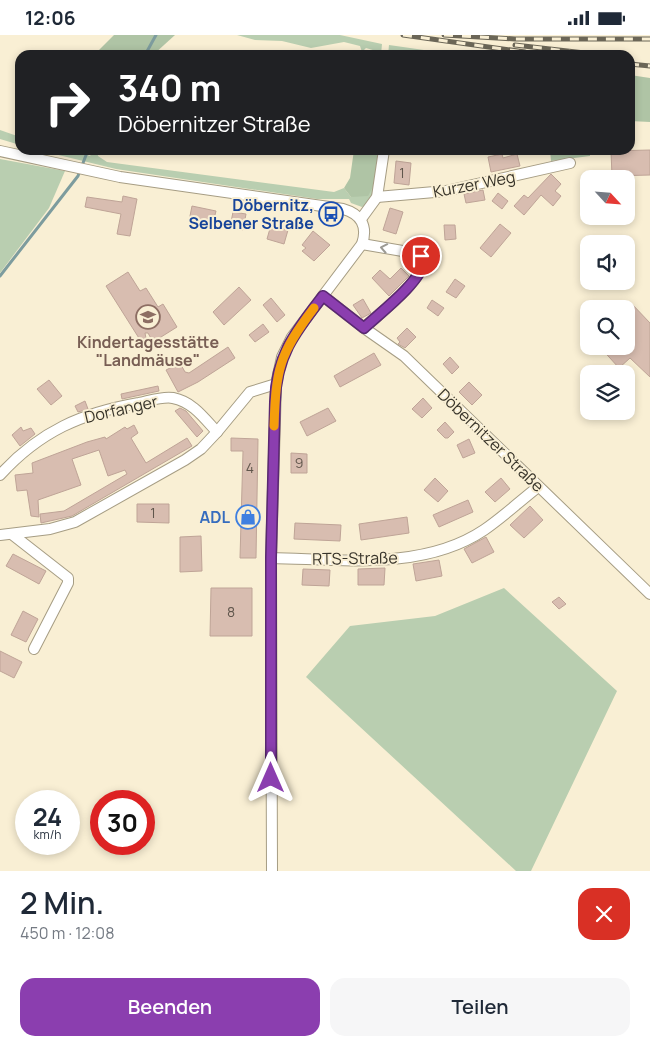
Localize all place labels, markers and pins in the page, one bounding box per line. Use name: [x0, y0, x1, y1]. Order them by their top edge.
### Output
place label: Döbernitz, Selbener Straße: [188, 194, 314, 234]
bus stop icon: Döbernitz, Selbener Straße: [318, 201, 344, 227]
pin: [400, 235, 442, 277]
school or university icon: Kindertagesstätte "Landmäuse": [135, 304, 161, 330]
place label: Kindertagesstätte "Landmäuse": [77, 331, 219, 371]
shop icon: ADL: [235, 504, 261, 530]
place label: ADL: [200, 506, 230, 528]

